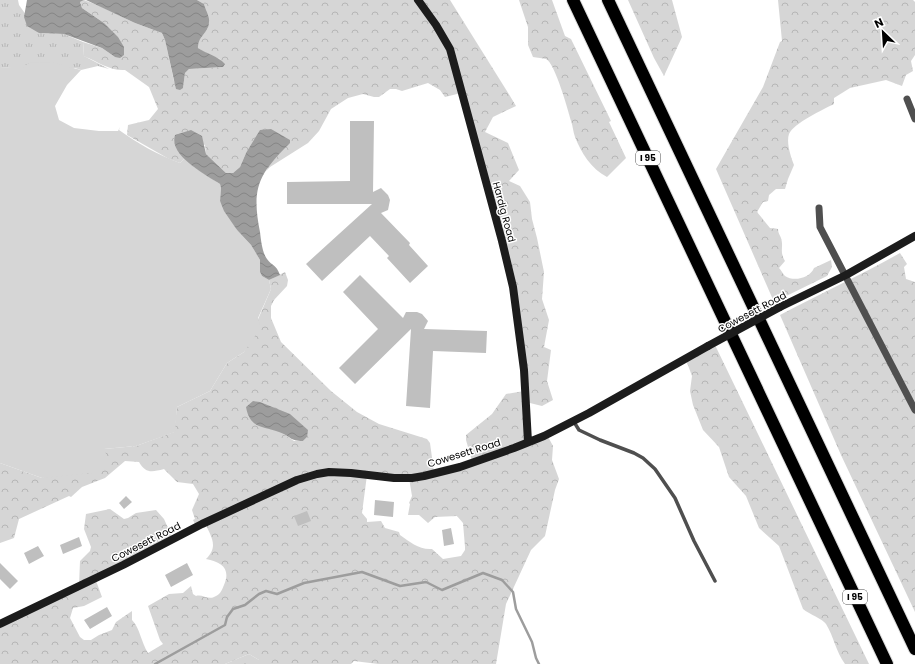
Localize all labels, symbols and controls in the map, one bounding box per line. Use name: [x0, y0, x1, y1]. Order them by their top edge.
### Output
north arrow: [863, 12, 903, 52]
text: N: [872, 14, 886, 32]
road number: I 95: [636, 151, 660, 165]
street label: Hardig Road: [489, 180, 519, 244]
street label: Cowesett Road: [715, 288, 789, 336]
street label: Cowesett Road: [426, 435, 502, 471]
street label: Cowesett Road: [109, 518, 183, 566]
road number: I 95: [843, 590, 867, 604]

